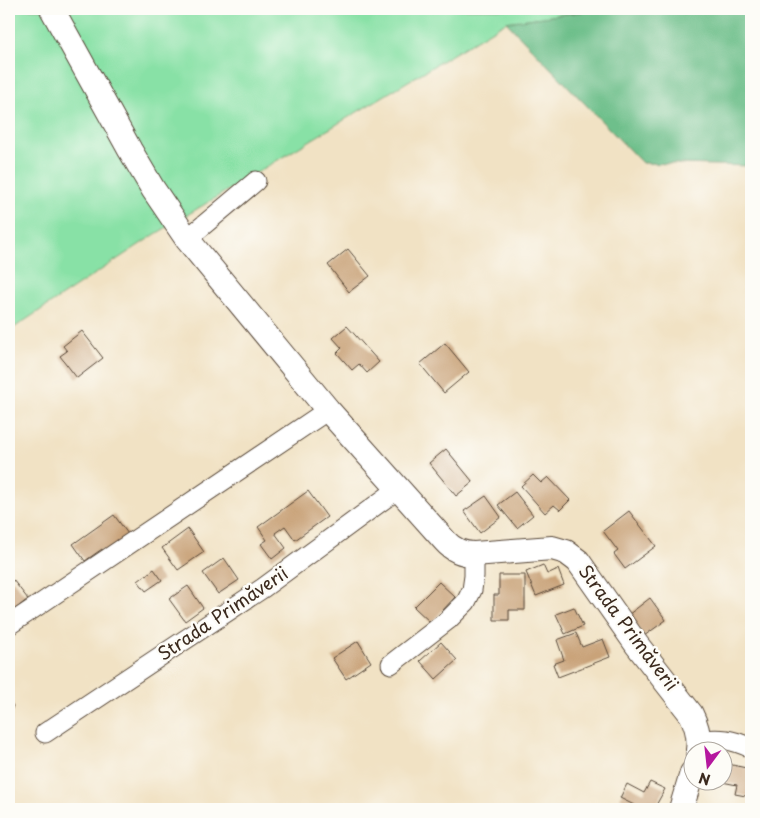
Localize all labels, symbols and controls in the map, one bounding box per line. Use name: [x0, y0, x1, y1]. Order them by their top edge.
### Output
street label: Strada Primăverii: [573, 558, 686, 696]
street label: Strada Primăverii: [152, 559, 293, 666]
north arrow: [682, 740, 732, 790]
text: N: [696, 767, 713, 791]

